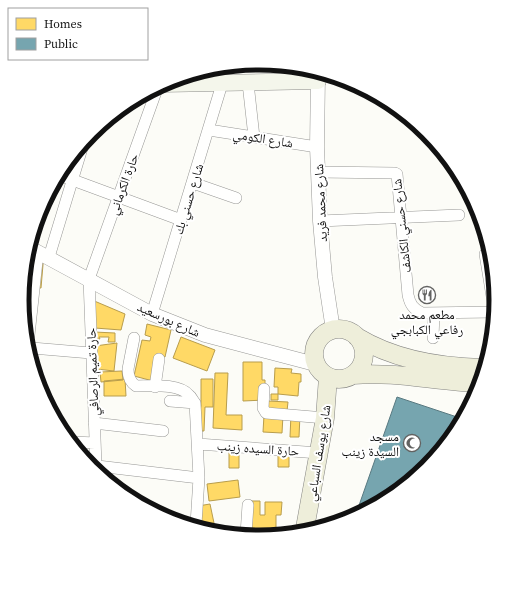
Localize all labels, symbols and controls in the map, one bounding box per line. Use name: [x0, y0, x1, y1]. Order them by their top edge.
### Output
legend: [8, 8, 148, 60]
text: Homes: [44, 16, 82, 32]
text: Public: [44, 36, 78, 52]
street label: شارع الكومي: [231, 125, 294, 154]
street label: حارة الكرماني: [105, 151, 145, 218]
street label: شارع حسني بك: [170, 162, 210, 237]
street label: شارع محمد فريد: [310, 163, 332, 242]
street label: شارع حسني الكاشف: [388, 178, 417, 274]
restaurant icon: مطعم محمد رفاعي الكبابجي: [417, 285, 437, 305]
street label: شارع بورسعيد: [134, 298, 203, 342]
place label: مطعم محمد رفاعي الكبابجي: [391, 306, 463, 340]
street label: حارة تميم الرصافي: [82, 327, 105, 416]
street label: شارع يوسف السباعي: [302, 404, 337, 503]
place label: مسجد السيدة زينب: [341, 428, 399, 460]
mosque icon: مسجد السيدة زينب: [402, 433, 422, 453]
street label: حارة السيده زينب: [216, 437, 300, 460]

